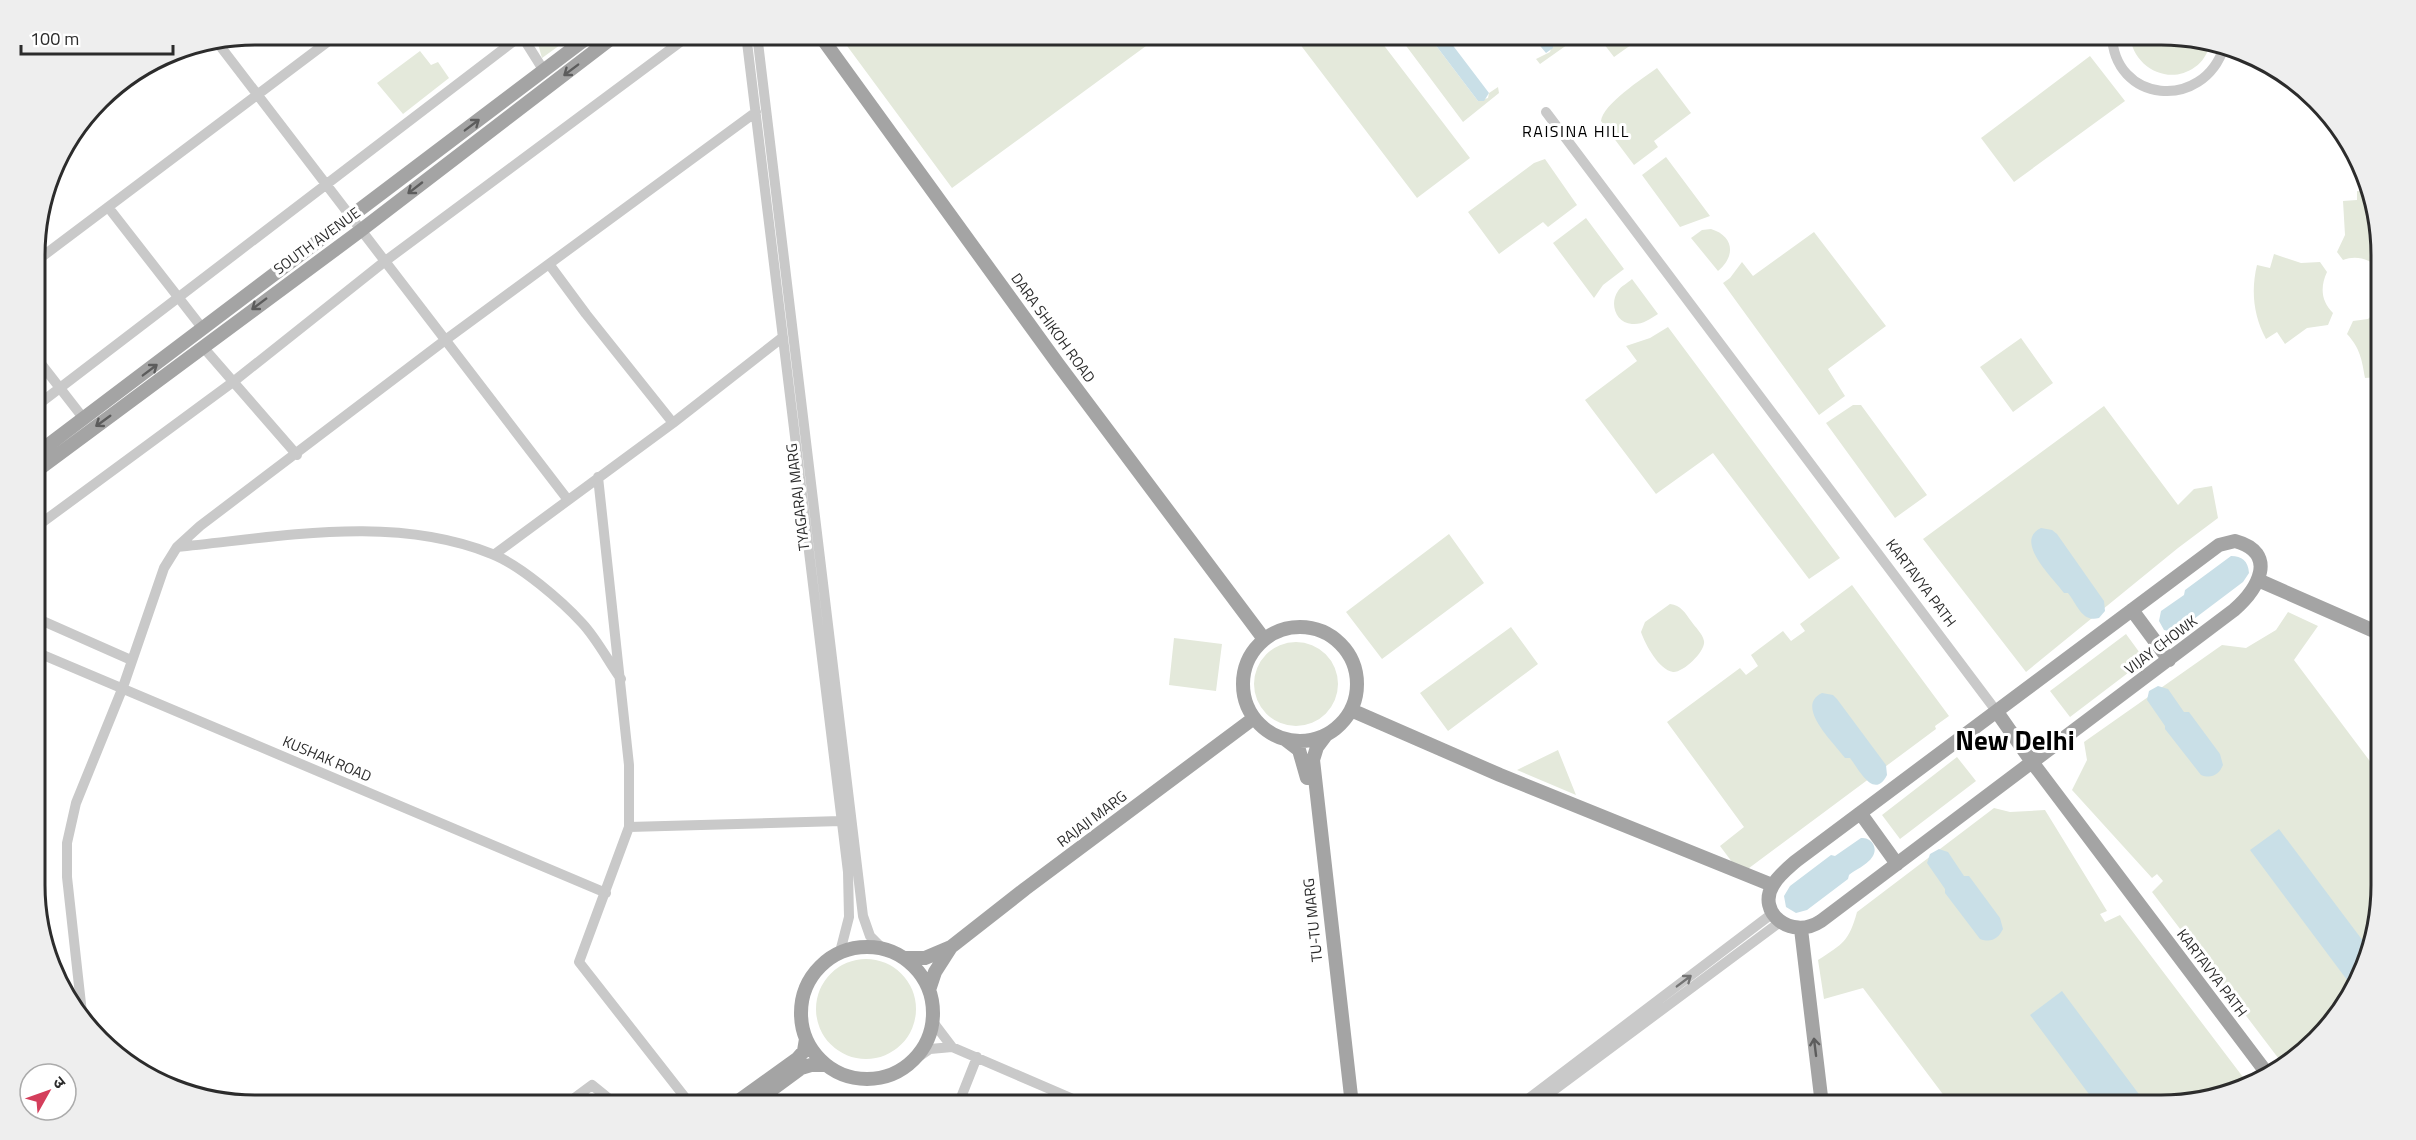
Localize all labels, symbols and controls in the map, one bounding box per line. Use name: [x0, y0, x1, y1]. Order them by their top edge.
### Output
scale bar: [21, 18, 172, 56]
text: 100 m: [30, 25, 79, 52]
one-way arrow: [563, 63, 579, 76]
one-way arrow: [464, 119, 480, 132]
district label: RAISINA HILL: [1522, 119, 1630, 143]
one-way arrow: [408, 181, 424, 194]
street label: SOUTH AVENUE: [268, 201, 365, 280]
street label: DARA SHIKOH ROAD: [1006, 268, 1101, 387]
one-way arrow: [252, 298, 268, 311]
one-way arrow: [141, 363, 157, 376]
one-way arrow: [96, 415, 112, 428]
street label: TYAGARAJ MARG: [780, 442, 815, 552]
street label: KARTAVYA PATH: [1881, 534, 1962, 632]
street label: VIJAY CHOWK: [2119, 609, 2202, 680]
district label: New Delhi: [1955, 719, 2075, 760]
street label: KUSHAK ROAD: [279, 729, 375, 788]
street label: RAJAJI MARG: [1052, 785, 1132, 853]
street label: TU-TU MARG: [1297, 877, 1328, 963]
street label: KARTAVYA PATH: [2172, 924, 2253, 1022]
one-way arrow: [1676, 975, 1692, 988]
one-way arrow: [1809, 1038, 1820, 1057]
north arrow: [18, 1062, 78, 1122]
text: उ: [47, 1071, 72, 1094]

